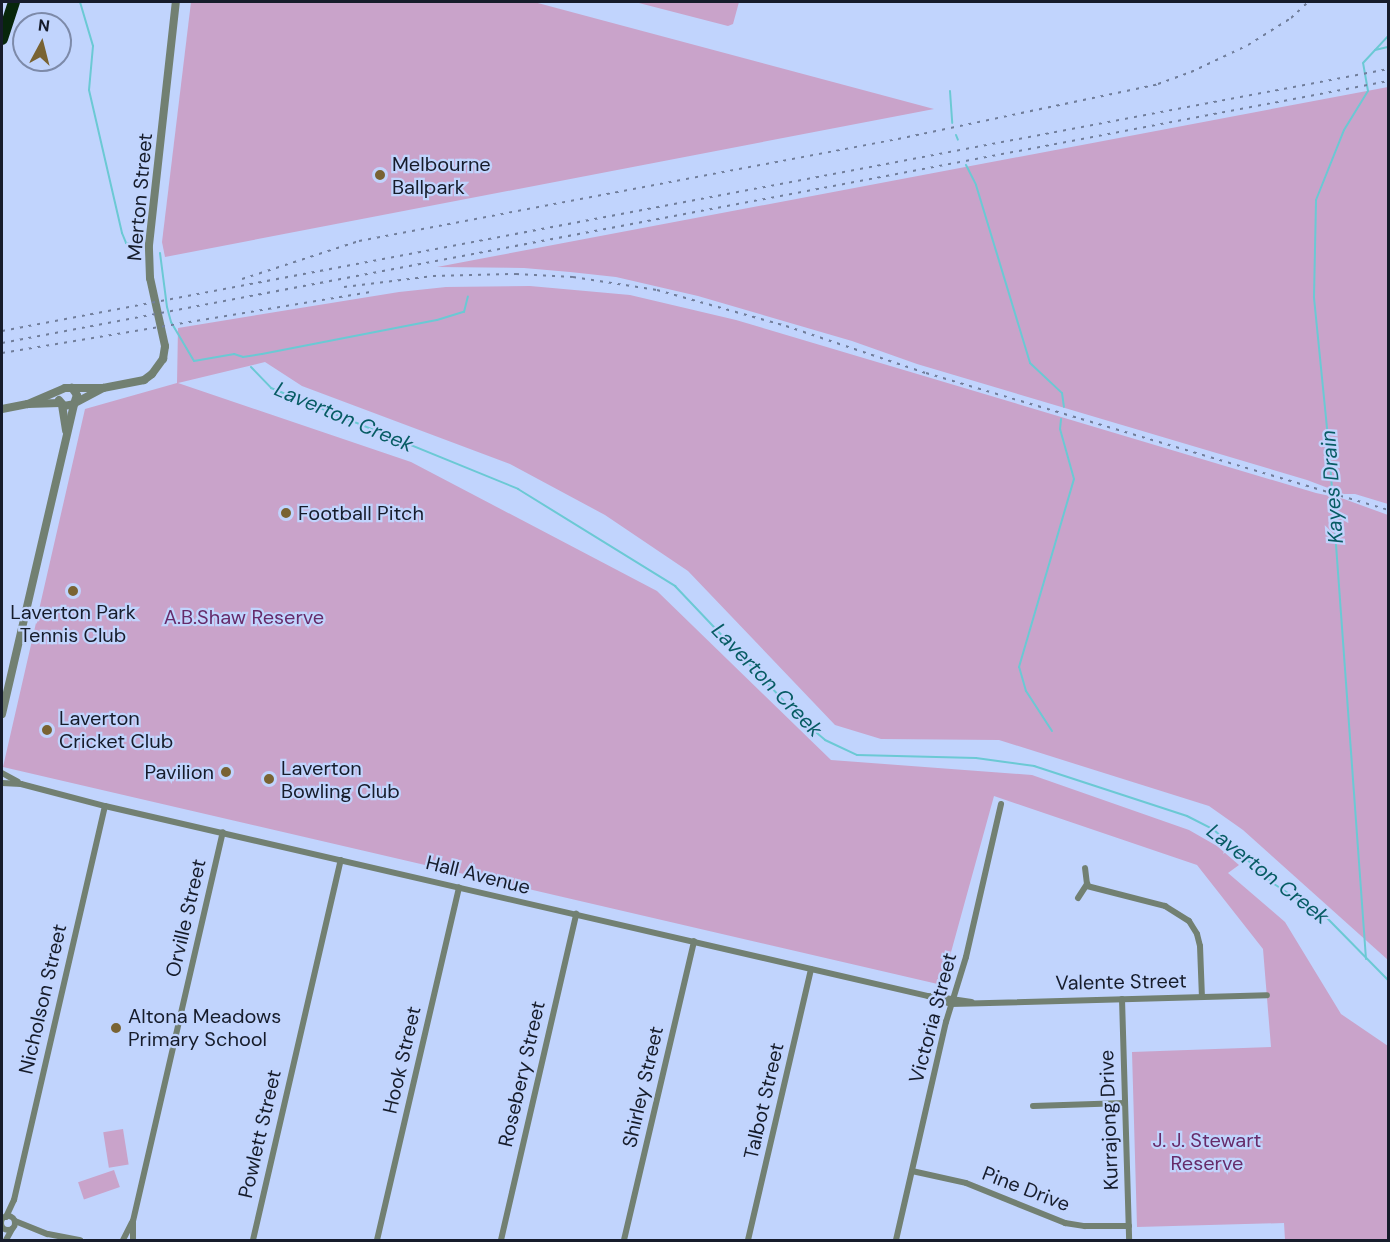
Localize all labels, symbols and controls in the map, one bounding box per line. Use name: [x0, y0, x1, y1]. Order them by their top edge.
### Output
north arrow: [12, 12, 72, 72]
text: N: [37, 14, 51, 37]
street label: Merton Street: [122, 132, 158, 262]
place label: Melbourne Ballpark: [392, 152, 491, 199]
marker: Melbourne Ballpark: [373, 168, 387, 182]
water label: Laverton Creek: [271, 376, 417, 458]
water label: Kayes Drain: [1315, 429, 1349, 545]
place label: Football Pitch: [298, 501, 424, 525]
marker: Football Pitch: [279, 506, 293, 520]
marker: Laverton Park Tennis Club: [66, 584, 80, 598]
place label: Laverton Park Tennis Club: [10, 600, 136, 647]
park label: A.B.Shaw Reserve: [164, 605, 324, 629]
water label: Laverton Creek: [706, 618, 828, 742]
place label: Laverton Cricket Club: [59, 706, 173, 753]
marker: Laverton Cricket Club: [40, 723, 54, 737]
place label: Laverton Bowling Club: [281, 756, 400, 803]
place label: Pavilion: [144, 760, 214, 784]
marker: Pavilion: [219, 765, 233, 779]
marker: Laverton Bowling Club: [262, 772, 276, 786]
water label: Laverton Creek: [1202, 818, 1334, 930]
street label: Hall Avenue: [423, 850, 533, 900]
street label: Orville Street: [161, 857, 211, 979]
street label: Nicholson Street: [14, 922, 72, 1076]
street label: Victoria Street: [904, 950, 962, 1086]
street label: Valente Street: [1055, 969, 1187, 995]
street label: Rosebery Street: [494, 999, 550, 1149]
street label: Hook Street: [378, 1004, 426, 1116]
place label: Altona Meadows Primary School: [128, 1005, 281, 1052]
marker: Altona Meadows Primary School: [109, 1021, 123, 1035]
street label: Shirley Street: [617, 1024, 669, 1150]
street label: Talbot Street: [739, 1040, 789, 1162]
street label: Kurrajong Drive: [1095, 1049, 1123, 1191]
street label: Powlett Street: [234, 1068, 286, 1200]
park label: J. J. Stewart Reserve: [1153, 1129, 1261, 1176]
street label: Pine Drive: [979, 1161, 1073, 1217]

